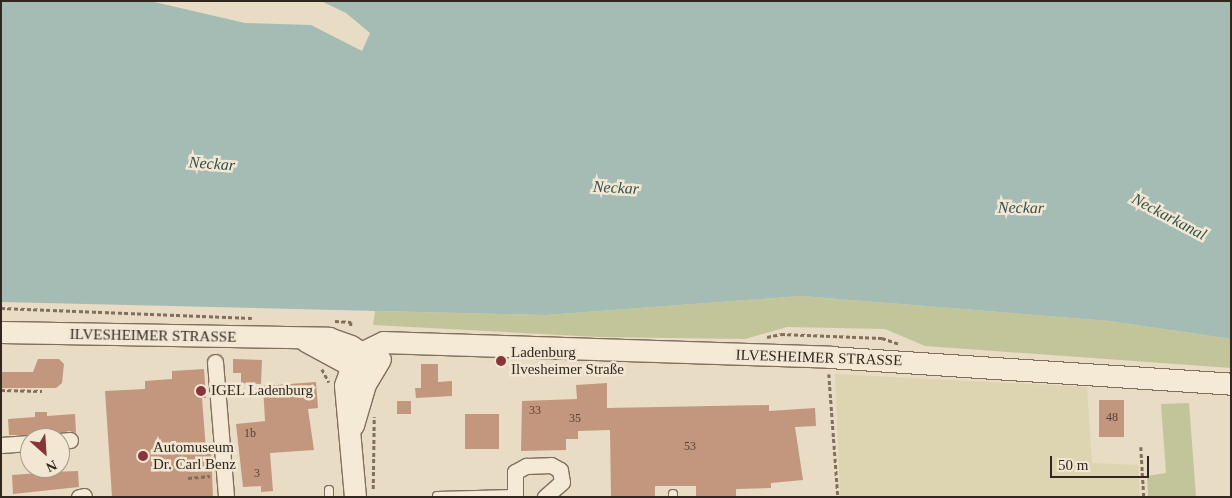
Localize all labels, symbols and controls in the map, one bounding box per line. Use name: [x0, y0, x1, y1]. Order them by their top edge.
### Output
water label: Neckar: [188, 153, 236, 175]
water label: Neckar: [592, 177, 640, 199]
water label: Neckarkanal: [1128, 189, 1210, 245]
water label: Neckar: [998, 198, 1044, 218]
street label: ILVESHEIMER STRASSE: [70, 326, 236, 346]
place label: Ladenburg Ilvesheimer Straße: [511, 343, 624, 378]
street label: ILVESHEIMER STRASSE: [735, 346, 903, 370]
marker: Ladenburg Ilvesheimer Straße: [495, 355, 507, 367]
place label: IGEL Ladenburg: [211, 382, 314, 400]
marker: IGEL Ladenburg: [195, 385, 207, 397]
house number: 33: [529, 404, 541, 418]
house number: 48: [1106, 411, 1118, 425]
house number: 35: [569, 412, 581, 426]
house number: 1b: [244, 427, 256, 441]
north arrow: [20, 428, 70, 478]
place label: Automuseum Dr. Carl Benz: [153, 438, 236, 473]
house number: 53: [684, 440, 696, 454]
scale bar: [1052, 446, 1151, 478]
marker: Automuseum Dr. Carl Benz: [137, 450, 149, 462]
text: N: [44, 457, 59, 475]
text: 50 m: [1058, 457, 1088, 473]
house number: 3: [254, 467, 260, 481]

